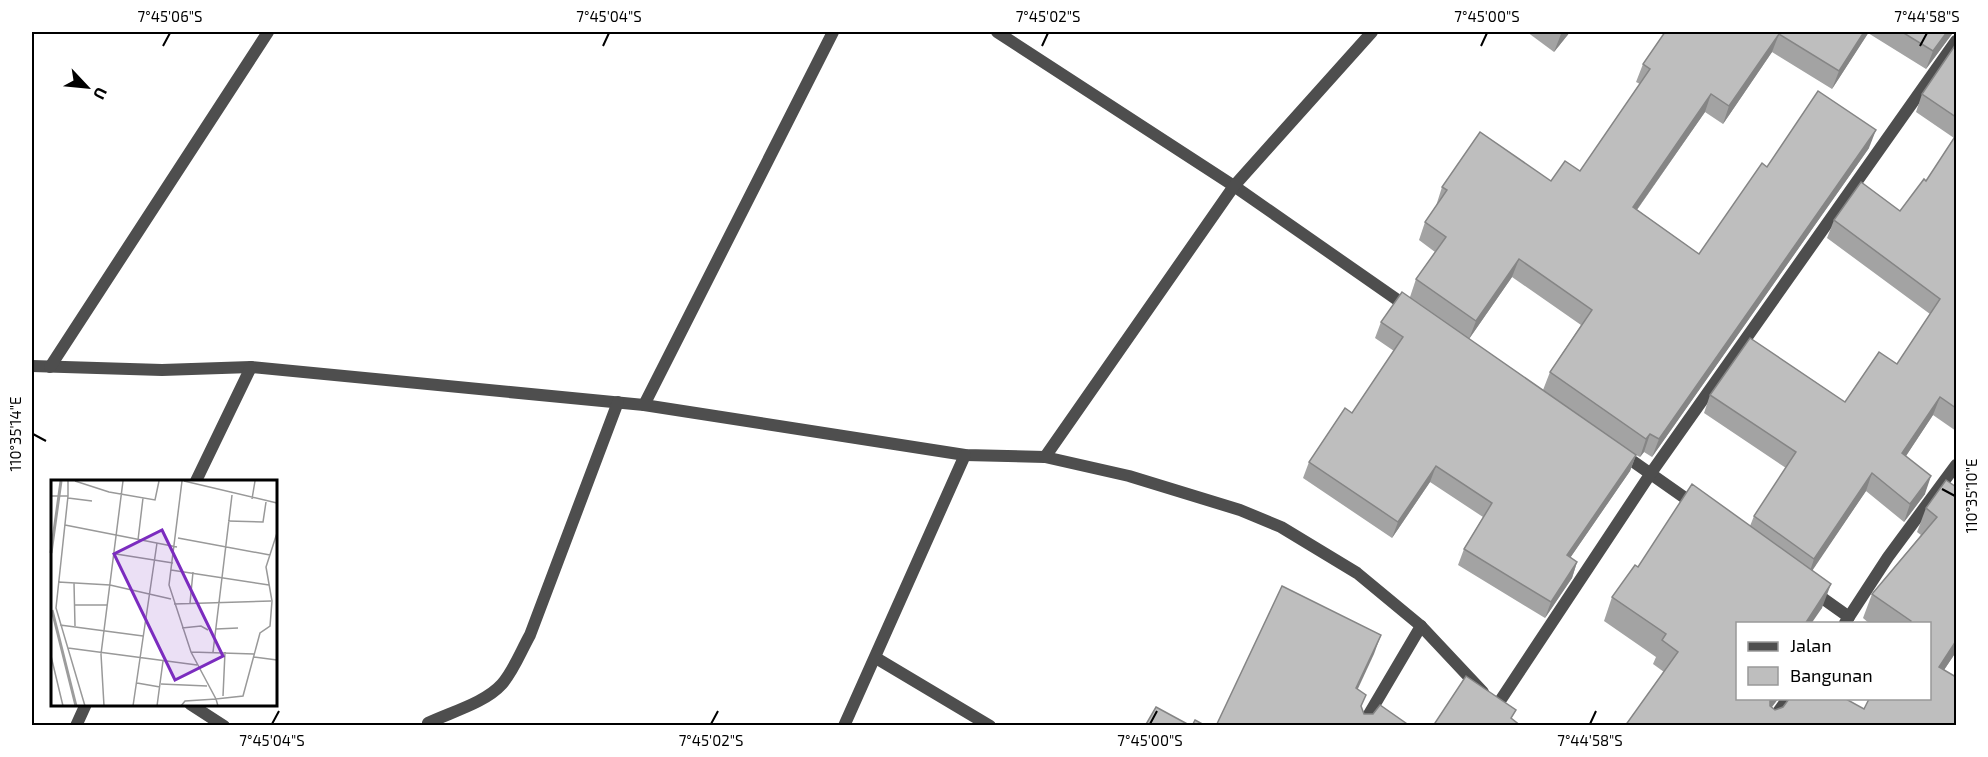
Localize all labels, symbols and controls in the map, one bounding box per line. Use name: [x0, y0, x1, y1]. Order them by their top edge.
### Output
text: 7°45'06"S: [138, 7, 202, 25]
text: 7°45'04"S: [576, 7, 642, 25]
text: 7°45'02"S: [1016, 7, 1080, 25]
text: 7°45'00"S: [1454, 7, 1520, 25]
text: 7°44'58"S: [1894, 7, 1960, 25]
north arrow: [57, 57, 117, 117]
text: U: [90, 85, 112, 103]
text: 110°35'14"E: [6, 397, 24, 471]
text: 110°35'10"E: [1962, 459, 1980, 533]
inset map: [51, 480, 278, 706]
legend: [1736, 622, 1931, 700]
text: Jalan: [1790, 634, 1832, 656]
text: Bangunan: [1790, 664, 1873, 686]
text: 7°45'04"S: [239, 731, 305, 749]
text: 7°45'02"S: [679, 731, 743, 749]
text: 7°45'00"S: [1117, 731, 1183, 749]
text: 7°44'58"S: [1557, 731, 1623, 749]

